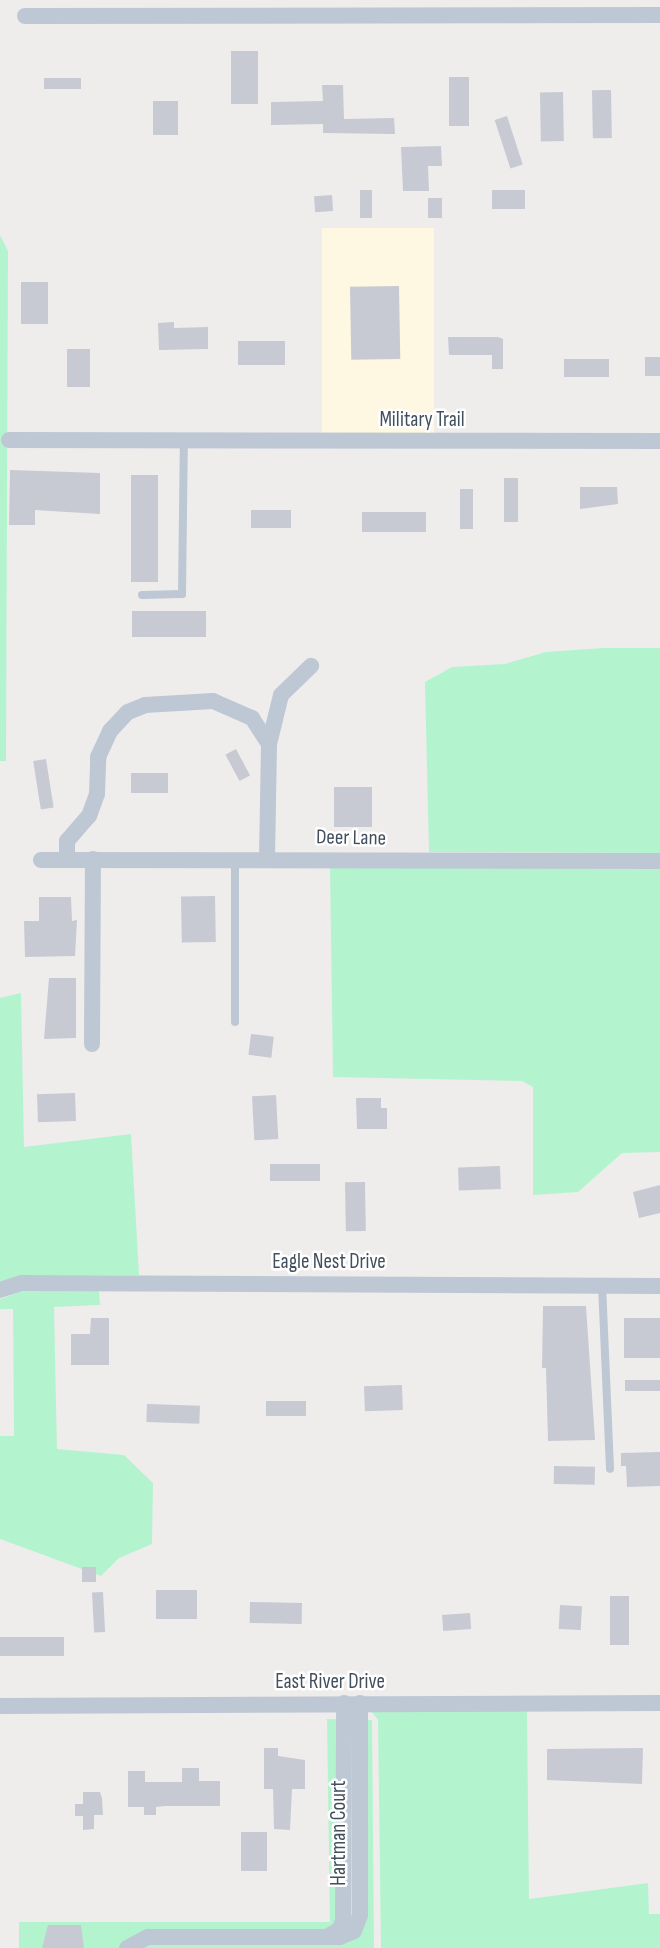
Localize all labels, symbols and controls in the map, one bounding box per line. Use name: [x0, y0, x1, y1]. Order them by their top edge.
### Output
street label: Military Trail: [379, 407, 465, 433]
street label: Deer Lane: [316, 825, 386, 851]
street label: Eagle Nest Drive: [272, 1249, 386, 1275]
street label: East River Drive: [275, 1669, 385, 1695]
street label: Hartman Court: [326, 1780, 352, 1886]

